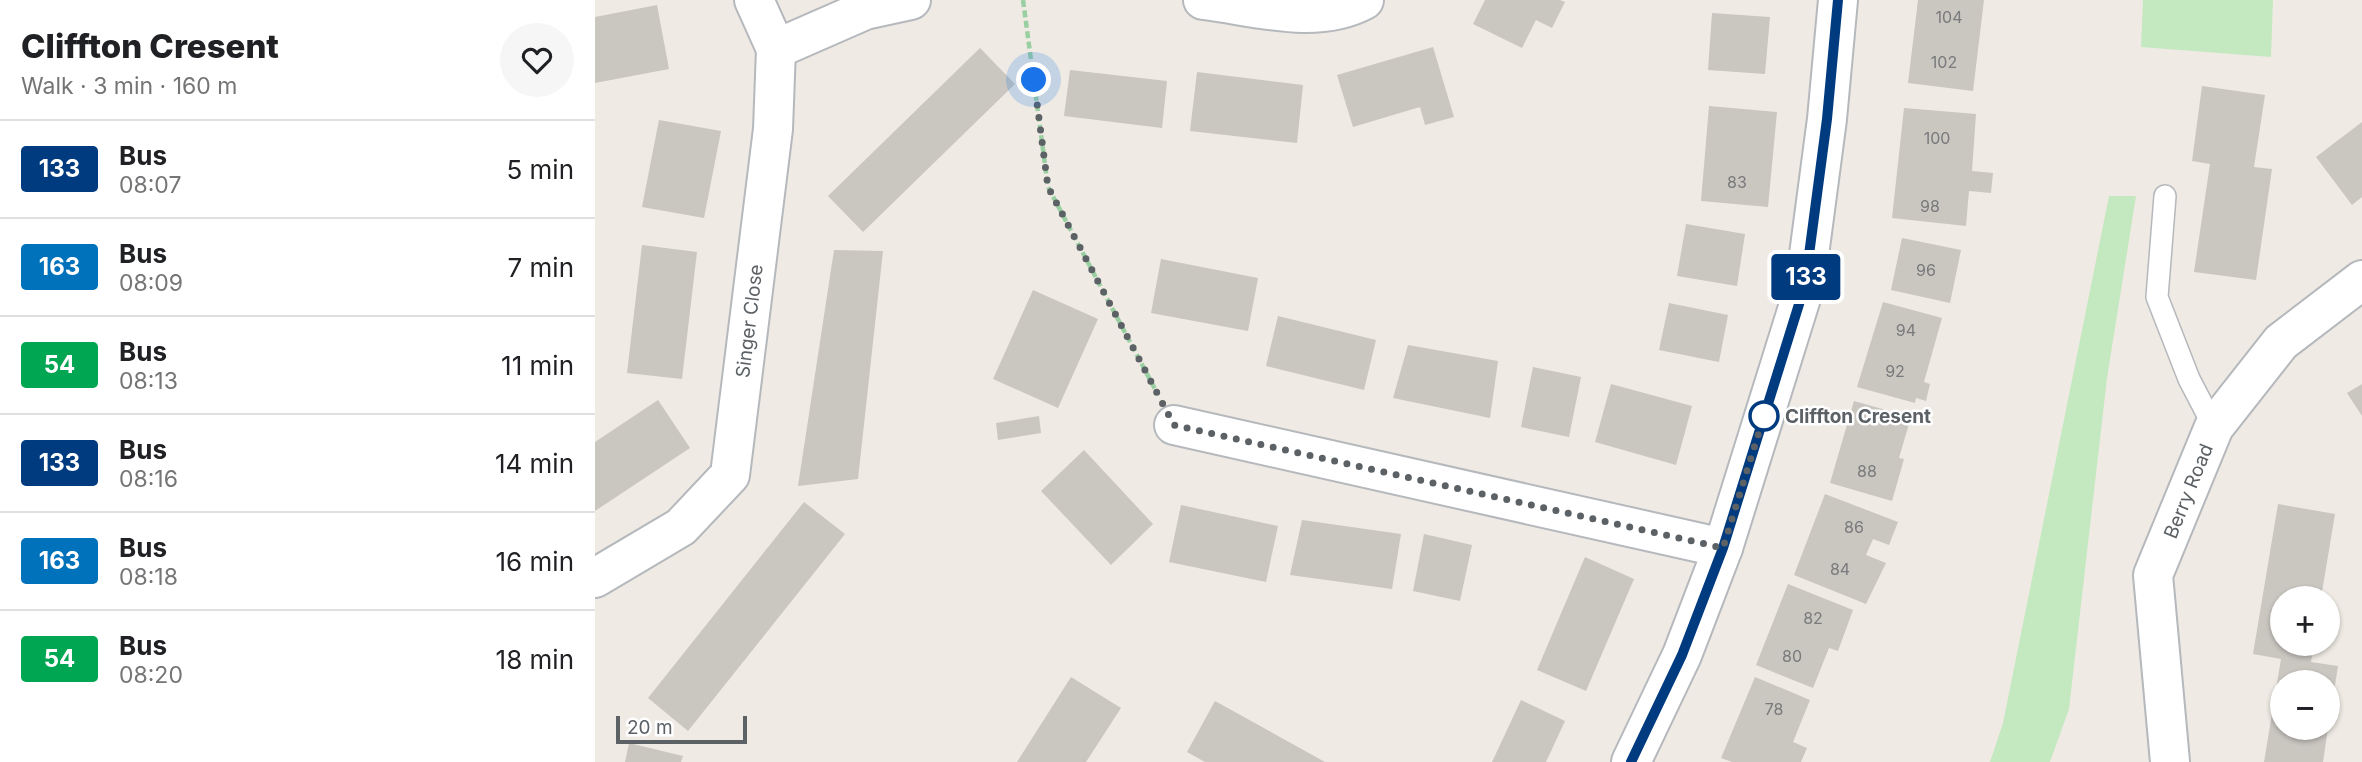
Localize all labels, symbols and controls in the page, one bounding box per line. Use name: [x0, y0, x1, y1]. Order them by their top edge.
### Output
house number: 104: [1936, 7, 1962, 27]
button: heart: [500, 23, 574, 97]
text: Cliffton Cresent: [21, 26, 279, 66]
house number: 102: [1931, 52, 1957, 72]
your location: [1016, 62, 1051, 97]
text: Walk · 3 min · 160 m: [21, 72, 237, 100]
house number: 100: [1924, 128, 1950, 148]
text: Bus: [119, 140, 167, 171]
text: 133: [39, 154, 80, 183]
text: 5 min: [506, 154, 574, 185]
text: 08:07: [119, 171, 181, 199]
house number: 83: [1727, 172, 1747, 192]
house number: 98: [1920, 196, 1940, 216]
text: Bus: [119, 238, 167, 269]
text: 163: [39, 252, 80, 281]
text: 7 min: [508, 252, 574, 283]
line badge: 133: [1766, 254, 1846, 300]
house number: 96: [1916, 260, 1936, 280]
text: 133: [1785, 262, 1827, 291]
street label: Singer Close: [731, 263, 768, 379]
text: 08:09: [119, 269, 183, 297]
house number: 94: [1896, 320, 1916, 340]
text: Bus: [119, 336, 167, 367]
text: 54: [44, 350, 75, 379]
text: 11 min: [501, 350, 574, 381]
house number: 92: [1885, 361, 1905, 381]
text: 08:13: [119, 367, 178, 395]
marker: Cliffton Cresent: [1749, 401, 1779, 431]
place label: Cliffton Cresent: [1785, 405, 1931, 428]
text: Bus: [119, 434, 167, 465]
street label: Berry Road: [2159, 440, 2218, 542]
text: 133: [39, 448, 80, 477]
text: 14 min: [495, 448, 574, 479]
house number: 88: [1857, 461, 1877, 481]
text: 08:16: [119, 465, 178, 493]
house number: 86: [1844, 517, 1864, 537]
text: Bus: [119, 532, 167, 563]
text: 163: [39, 546, 80, 575]
text: 16 min: [496, 546, 574, 577]
house number: 84: [1830, 559, 1850, 579]
text: 08:18: [119, 563, 178, 591]
map controls: [2270, 586, 2340, 740]
button: +: [2270, 586, 2340, 656]
house number: 82: [1803, 608, 1823, 628]
text: Bus: [119, 630, 167, 661]
text: 54: [44, 644, 75, 673]
text: 18 min: [496, 644, 574, 675]
house number: 80: [1782, 646, 1802, 666]
text: 08:20: [119, 661, 183, 689]
button: −: [2270, 670, 2340, 740]
house number: 78: [1765, 699, 1783, 719]
scale bar: [616, 713, 747, 745]
text: 20 m: [627, 716, 673, 739]

